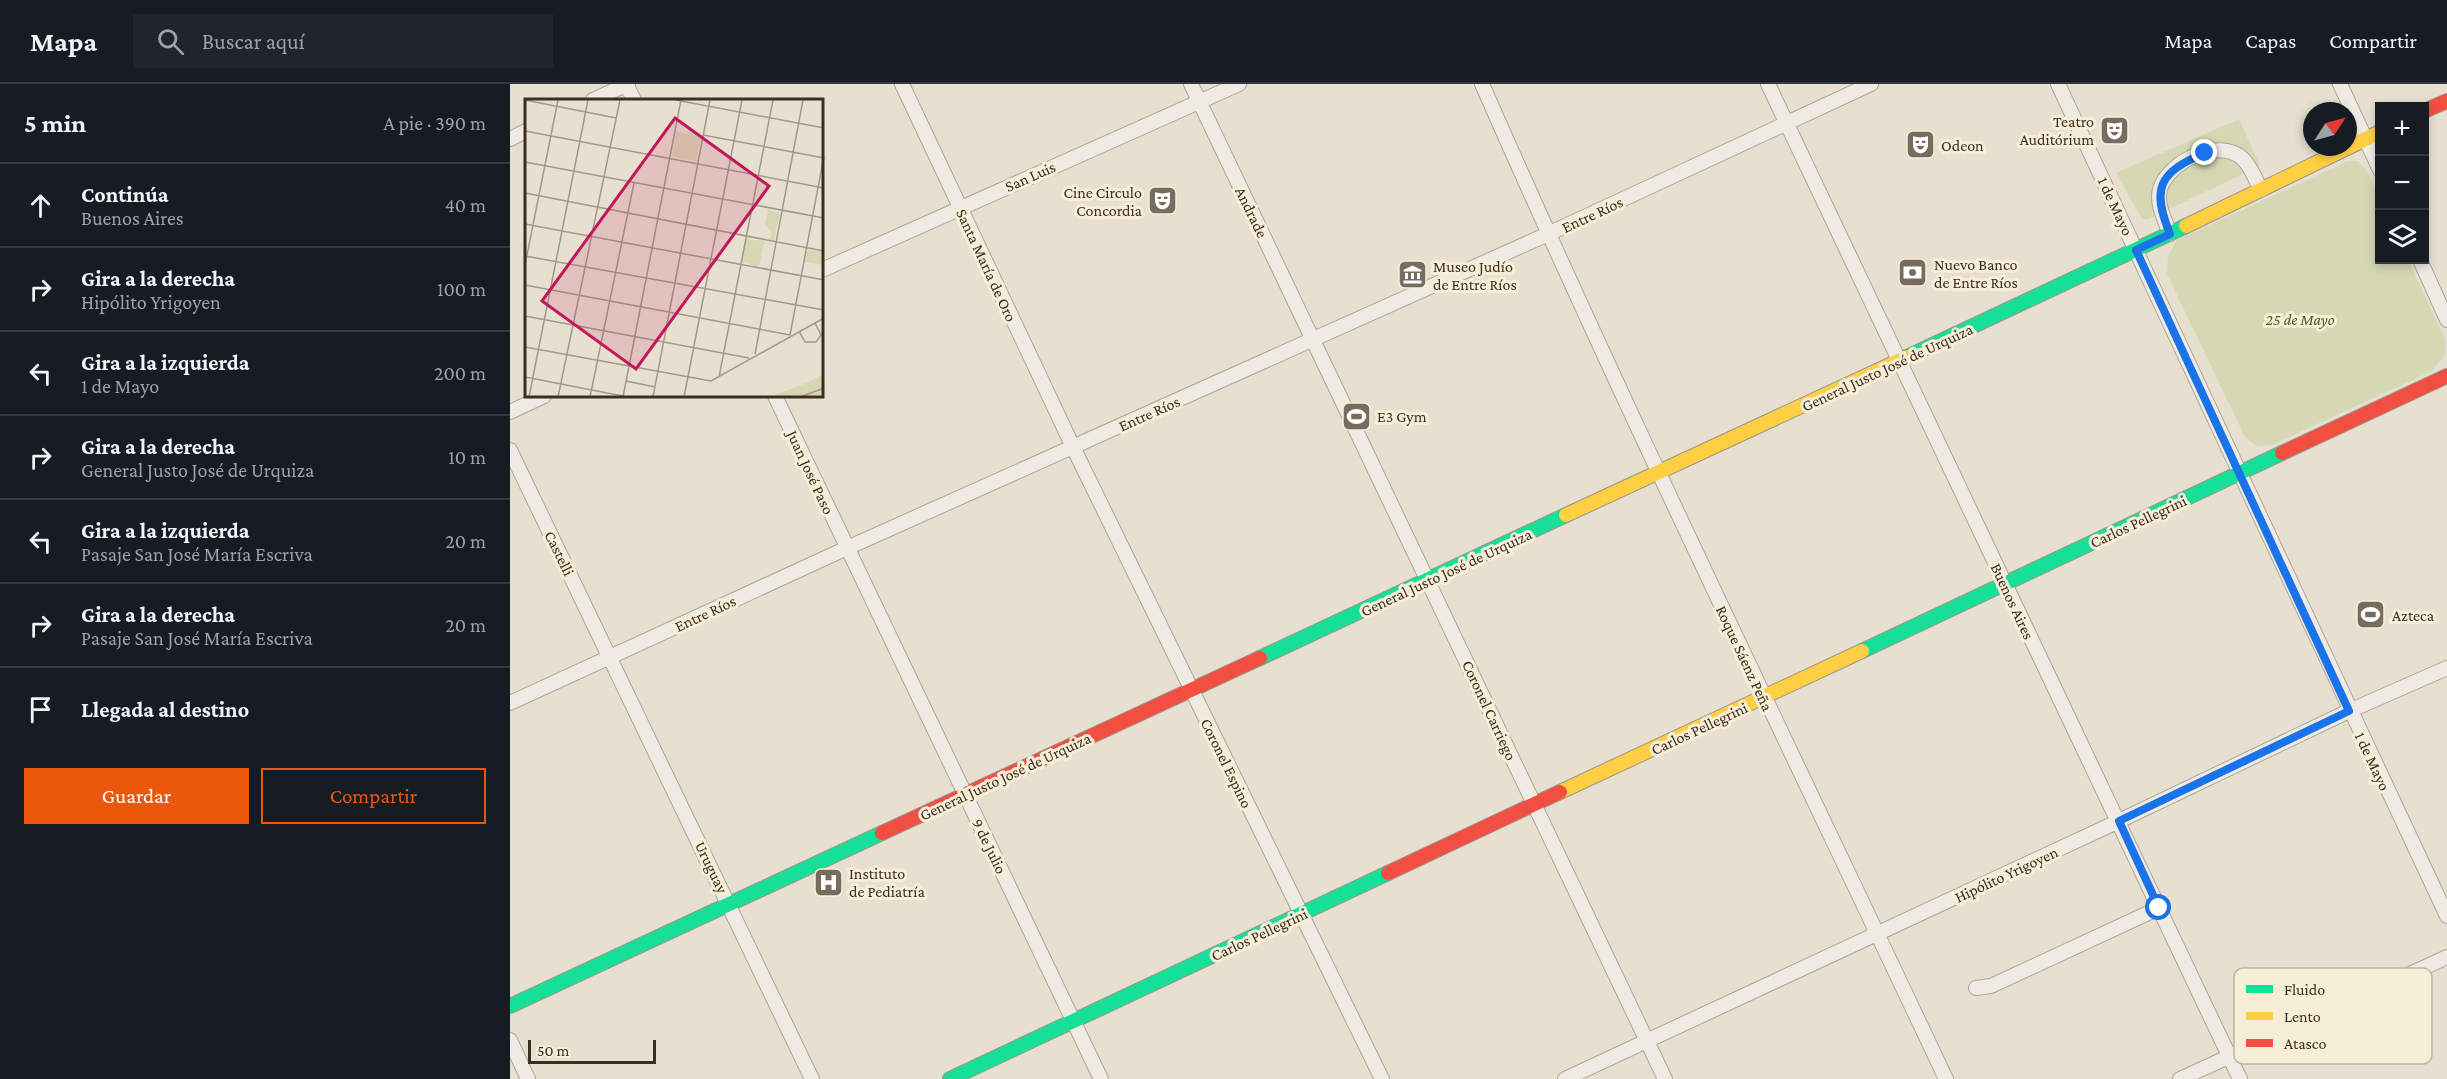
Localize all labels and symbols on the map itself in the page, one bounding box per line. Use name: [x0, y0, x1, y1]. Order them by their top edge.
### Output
inset map: [525, 99, 824, 398]
north arrow: [2303, 102, 2357, 156]
place label: Teatro Auditórium: [2020, 113, 2094, 148]
theatre icon: Teatro Auditórium: [2099, 114, 2131, 146]
theatre icon: Odeon: [1904, 129, 1936, 161]
place label: Odeon: [1941, 137, 1984, 154]
route end: [2191, 139, 2217, 165]
street label: San Luis: [1002, 158, 1058, 195]
street label: 1 de Mayo: [2094, 174, 2136, 239]
place label: Cine Circulo Concordia: [1064, 184, 1143, 219]
street label: Andrade: [1232, 184, 1271, 240]
theatre icon: Cine Circulo Concordia: [1147, 185, 1179, 217]
street label: Entre Ríos: [1559, 193, 1625, 236]
street label: Santa María de Oro: [953, 206, 1020, 324]
place label: Nuevo Banco de Entre Ríos: [1934, 256, 2018, 291]
bank icon: Nuevo Banco de Entre Ríos: [1897, 257, 1929, 289]
place label: Museo Judío de Entre Ríos: [1433, 258, 1517, 293]
museum icon: Museo Judío de Entre Ríos: [1396, 259, 1428, 291]
park label: 25 de Mayo: [2265, 311, 2335, 329]
street label: General Justo José de Urquiza: [1799, 320, 1976, 416]
street label: Entre Ríos: [1116, 392, 1182, 434]
sports icon: E3 Gym: [1340, 400, 1372, 432]
place label: E3 Gym: [1377, 408, 1427, 426]
street label: Juan José Paso: [782, 426, 837, 517]
street label: Carlos Pellegrini: [2087, 492, 2190, 552]
street label: General Justo José de Urquiza: [1358, 525, 1535, 621]
street label: Castelli: [541, 528, 578, 578]
street label: Buenos Aires: [1988, 560, 2038, 642]
street label: Entre Ríos: [672, 592, 738, 635]
sports icon: Azteca: [2355, 599, 2387, 631]
street label: Roque Sáenz Peña: [1712, 603, 1777, 715]
place label: Azteca: [2392, 607, 2435, 624]
street label: Coronel Carriego: [1458, 658, 1520, 763]
street label: Carlos Pellegrini: [1648, 699, 1751, 759]
street label: Coronel Espino: [1197, 716, 1256, 811]
street label: General Justo José de Urquiza: [917, 729, 1094, 825]
street label: 1 de Mayo: [2351, 729, 2393, 794]
street label: 9 de Julio: [968, 816, 1010, 877]
street label: Uruguay: [691, 839, 732, 897]
street label: Hipólito Yrigoyen: [1952, 843, 2061, 907]
place label: Instituto de Pediatría: [849, 865, 925, 900]
hospital icon: Instituto de Pediatría: [812, 866, 844, 898]
route start: [2145, 894, 2171, 920]
street label: Carlos Pellegrini: [1208, 905, 1311, 965]
legend: [2234, 968, 2432, 1064]
text: Fluido: [2284, 981, 2325, 998]
text: Lento: [2284, 1008, 2321, 1025]
text: Atasco: [2284, 1035, 2326, 1052]
scale bar: [528, 1037, 656, 1064]

